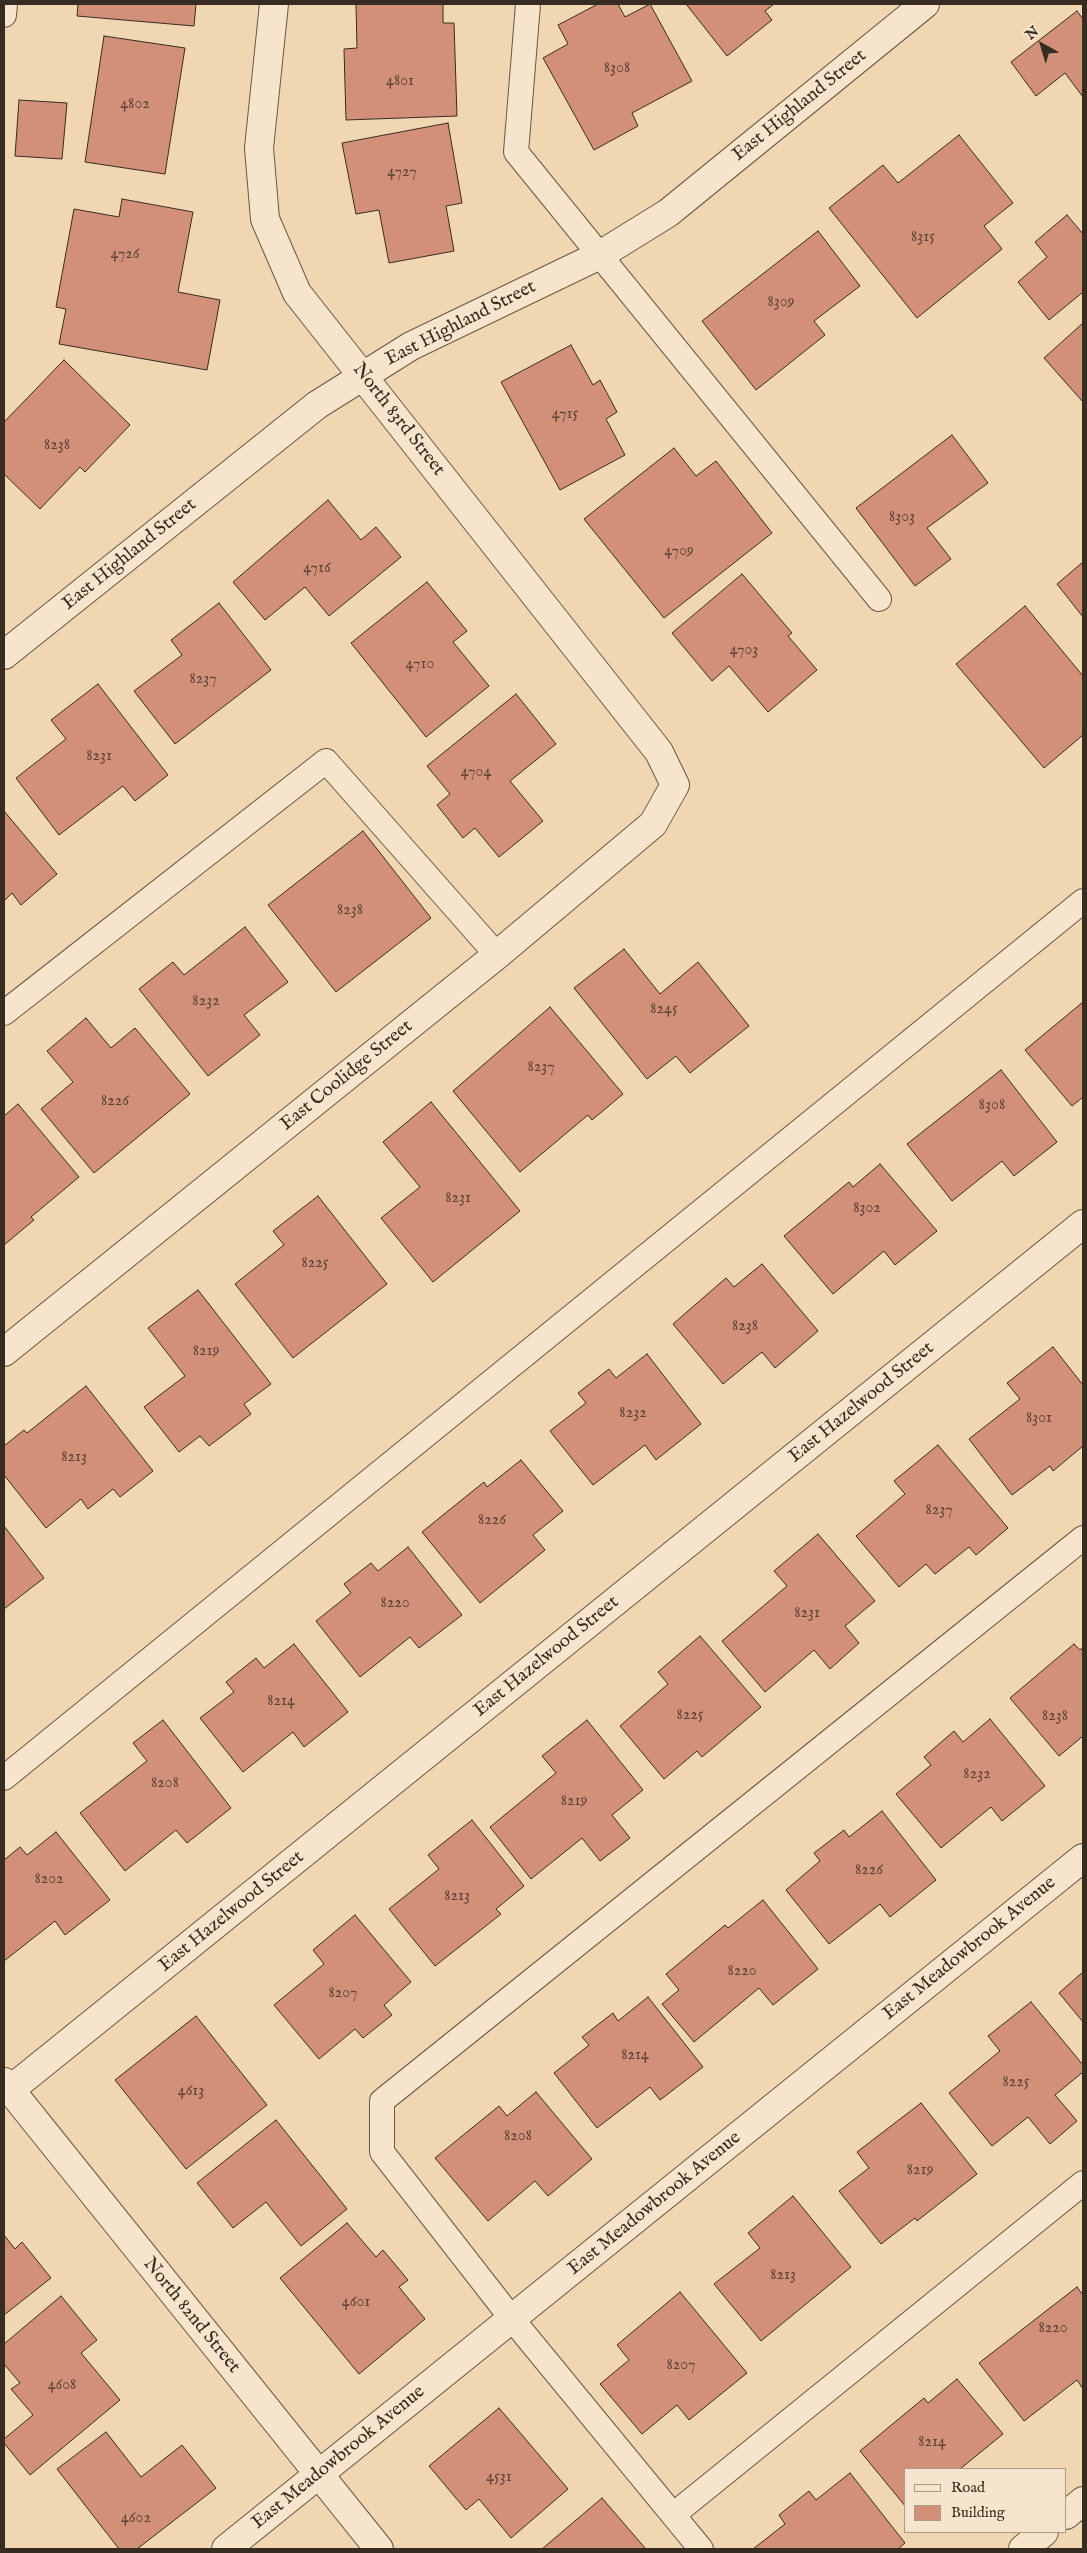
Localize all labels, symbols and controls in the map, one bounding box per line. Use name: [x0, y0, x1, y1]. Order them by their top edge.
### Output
north arrow: [1017, 20, 1067, 70]
text: N: [1022, 23, 1043, 44]
street label: East Highland Street: [728, 45, 872, 167]
house number: 8308: [604, 59, 630, 79]
house number: 4801: [386, 72, 414, 92]
house number: 4802: [120, 95, 150, 115]
house number: 4727: [387, 163, 417, 183]
house number: 8315: [911, 228, 935, 248]
house number: 4726: [110, 245, 140, 265]
street label: East Highland Street: [382, 276, 540, 372]
house number: 8309: [767, 293, 795, 313]
street label: North 83rd Street: [347, 359, 449, 481]
house number: 4715: [552, 405, 578, 425]
house number: 8238: [44, 436, 70, 456]
street label: East Highland Street: [58, 494, 202, 616]
house number: 8303: [889, 508, 915, 528]
house number: 4709: [664, 542, 694, 562]
house number: 4716: [303, 559, 331, 579]
house number: 4703: [730, 641, 758, 661]
house number: 4710: [406, 655, 434, 675]
house number: 8237: [189, 670, 217, 690]
house number: 8231: [86, 747, 112, 767]
house number: 4704: [461, 763, 491, 783]
house number: 8238: [337, 901, 363, 921]
house number: 8232: [192, 992, 220, 1012]
house number: 8245: [650, 1000, 678, 1020]
street label: East Coolidge Street: [276, 1016, 418, 1136]
house number: 8237: [527, 1058, 555, 1078]
house number: 8226: [101, 1092, 129, 1112]
house number: 8308: [979, 1096, 1005, 1116]
house number: 8231: [445, 1189, 471, 1209]
house number: 8302: [853, 1199, 881, 1219]
house number: 8225: [301, 1254, 329, 1274]
house number: 8238: [732, 1317, 758, 1337]
street label: East Hazelwood Street: [785, 1338, 939, 1468]
house number: 8219: [193, 1342, 219, 1362]
house number: 8232: [619, 1404, 647, 1424]
house number: 8301: [1026, 1409, 1052, 1429]
house number: 8213: [61, 1448, 87, 1468]
house number: 8237: [925, 1501, 953, 1521]
house number: 8226: [478, 1511, 506, 1531]
street label: East Hazelwood Street: [470, 1592, 624, 1722]
house number: 8220: [380, 1594, 410, 1614]
house number: 8231: [794, 1604, 820, 1624]
house number: 8214: [267, 1692, 295, 1712]
house number: 8225: [676, 1706, 704, 1726]
house number: 8238: [1042, 1707, 1068, 1727]
house number: 8232: [963, 1765, 991, 1785]
house number: 8208: [151, 1774, 179, 1794]
house number: 8219: [561, 1792, 587, 1812]
street label: East Hazelwood Street: [155, 1847, 309, 1977]
house number: 8226: [855, 1861, 883, 1881]
house number: 8202: [34, 1870, 64, 1890]
street label: East Meadowbrook Avenue: [879, 1872, 1061, 2026]
house number: 8213: [444, 1887, 470, 1907]
house number: 8220: [727, 1962, 757, 1982]
house number: 8207: [328, 1984, 358, 2004]
house number: 8214: [621, 2046, 649, 2066]
house number: 8225: [1002, 2073, 1030, 2093]
house number: 4613: [178, 2082, 204, 2102]
house number: 8208: [504, 2127, 532, 2147]
street label: East Meadowbrook Avenue: [564, 2127, 746, 2281]
house number: 8219: [907, 2161, 933, 2181]
street label: North 82nd Street: [138, 2254, 244, 2378]
house number: 8213: [770, 2266, 796, 2286]
house number: 4601: [342, 2293, 370, 2313]
house number: 8220: [1038, 2319, 1068, 2339]
house number: 8207: [666, 2356, 696, 2376]
house number: 4608: [48, 2376, 76, 2396]
street label: East Meadowbrook Avenue: [248, 2381, 430, 2535]
house number: 8214: [918, 2433, 946, 2453]
house number: 4531: [486, 2468, 512, 2488]
legend: [904, 2468, 1067, 2533]
text: Road: [951, 2478, 985, 2497]
text: Building: [951, 2503, 1005, 2522]
house number: 4602: [121, 2509, 151, 2529]

